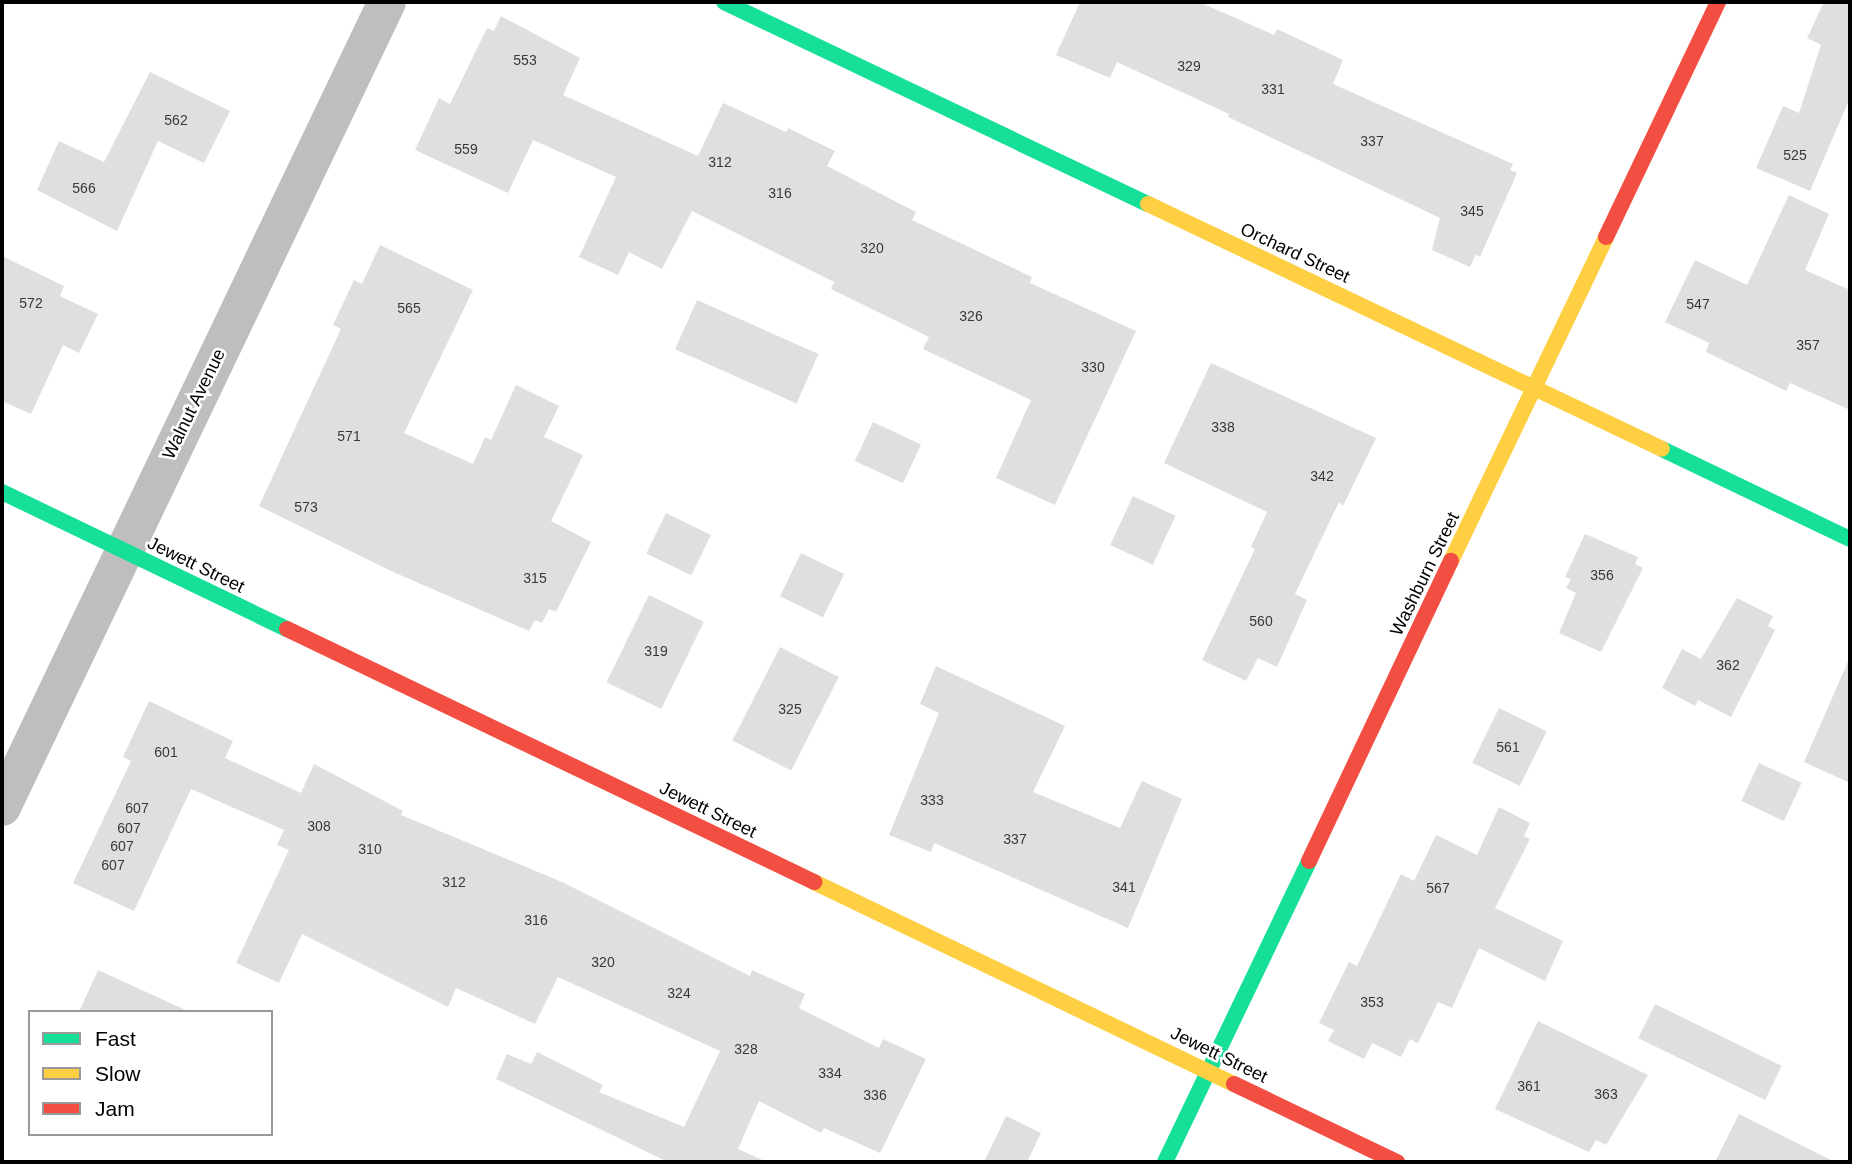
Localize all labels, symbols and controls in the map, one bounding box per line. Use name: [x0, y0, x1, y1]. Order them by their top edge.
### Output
house number: 553: [513, 52, 537, 68]
house number: 329: [1177, 58, 1201, 74]
house number: 331: [1261, 81, 1285, 97]
house number: 562: [164, 112, 188, 128]
house number: 337: [1360, 133, 1384, 149]
house number: 559: [454, 141, 478, 157]
house number: 525: [1783, 147, 1807, 163]
house number: 312: [708, 154, 732, 170]
house number: 566: [72, 180, 96, 196]
house number: 316: [768, 185, 792, 201]
house number: 345: [1460, 203, 1484, 219]
street label: Orchard Street: [1237, 218, 1353, 288]
house number: 320: [860, 240, 884, 256]
house number: 572: [19, 295, 43, 311]
house number: 547: [1686, 296, 1710, 312]
house number: 565: [397, 300, 421, 316]
house number: 326: [959, 308, 983, 324]
house number: 357: [1796, 337, 1820, 353]
street label: Walnut Avenue: [158, 345, 230, 463]
house number: 330: [1081, 359, 1105, 375]
house number: 338: [1211, 419, 1235, 435]
house number: 571: [337, 428, 361, 444]
house number: 342: [1310, 468, 1334, 484]
house number: 573: [294, 499, 318, 515]
street label: Washburn Street: [1386, 509, 1464, 639]
street label: Jewett Street: [144, 532, 248, 598]
house number: 356: [1590, 567, 1614, 583]
house number: 315: [523, 570, 547, 586]
house number: 560: [1249, 613, 1273, 629]
house number: 319: [644, 643, 668, 659]
house number: 362: [1716, 657, 1740, 673]
house number: 325: [778, 701, 802, 717]
house number: 561: [1496, 739, 1520, 755]
house number: 601: [154, 744, 178, 760]
street label: Jewett Street: [656, 777, 760, 843]
house number: 333: [920, 792, 944, 808]
house number: 607: [125, 800, 149, 816]
house number: 308: [307, 818, 331, 834]
house number: 607: [117, 820, 141, 836]
house number: 337: [1003, 831, 1027, 847]
house number: 607: [110, 838, 134, 854]
house number: 310: [358, 841, 382, 857]
house number: 607: [101, 857, 125, 873]
house number: 312: [442, 874, 466, 890]
house number: 341: [1112, 879, 1136, 895]
house number: 567: [1426, 880, 1450, 896]
house number: 316: [524, 912, 548, 928]
house number: 320: [591, 954, 615, 970]
house number: 324: [667, 985, 691, 1001]
house number: 353: [1360, 994, 1384, 1010]
legend: [28, 1010, 273, 1136]
street label: Jewett Street: [1167, 1022, 1271, 1088]
text: Fast: [95, 1027, 136, 1050]
house number: 328: [734, 1041, 758, 1057]
text: Slow: [95, 1062, 141, 1085]
house number: 334: [818, 1065, 842, 1081]
house number: 361: [1517, 1078, 1541, 1094]
house number: 363: [1594, 1086, 1618, 1102]
house number: 336: [863, 1087, 887, 1103]
text: Jam: [95, 1097, 135, 1120]

